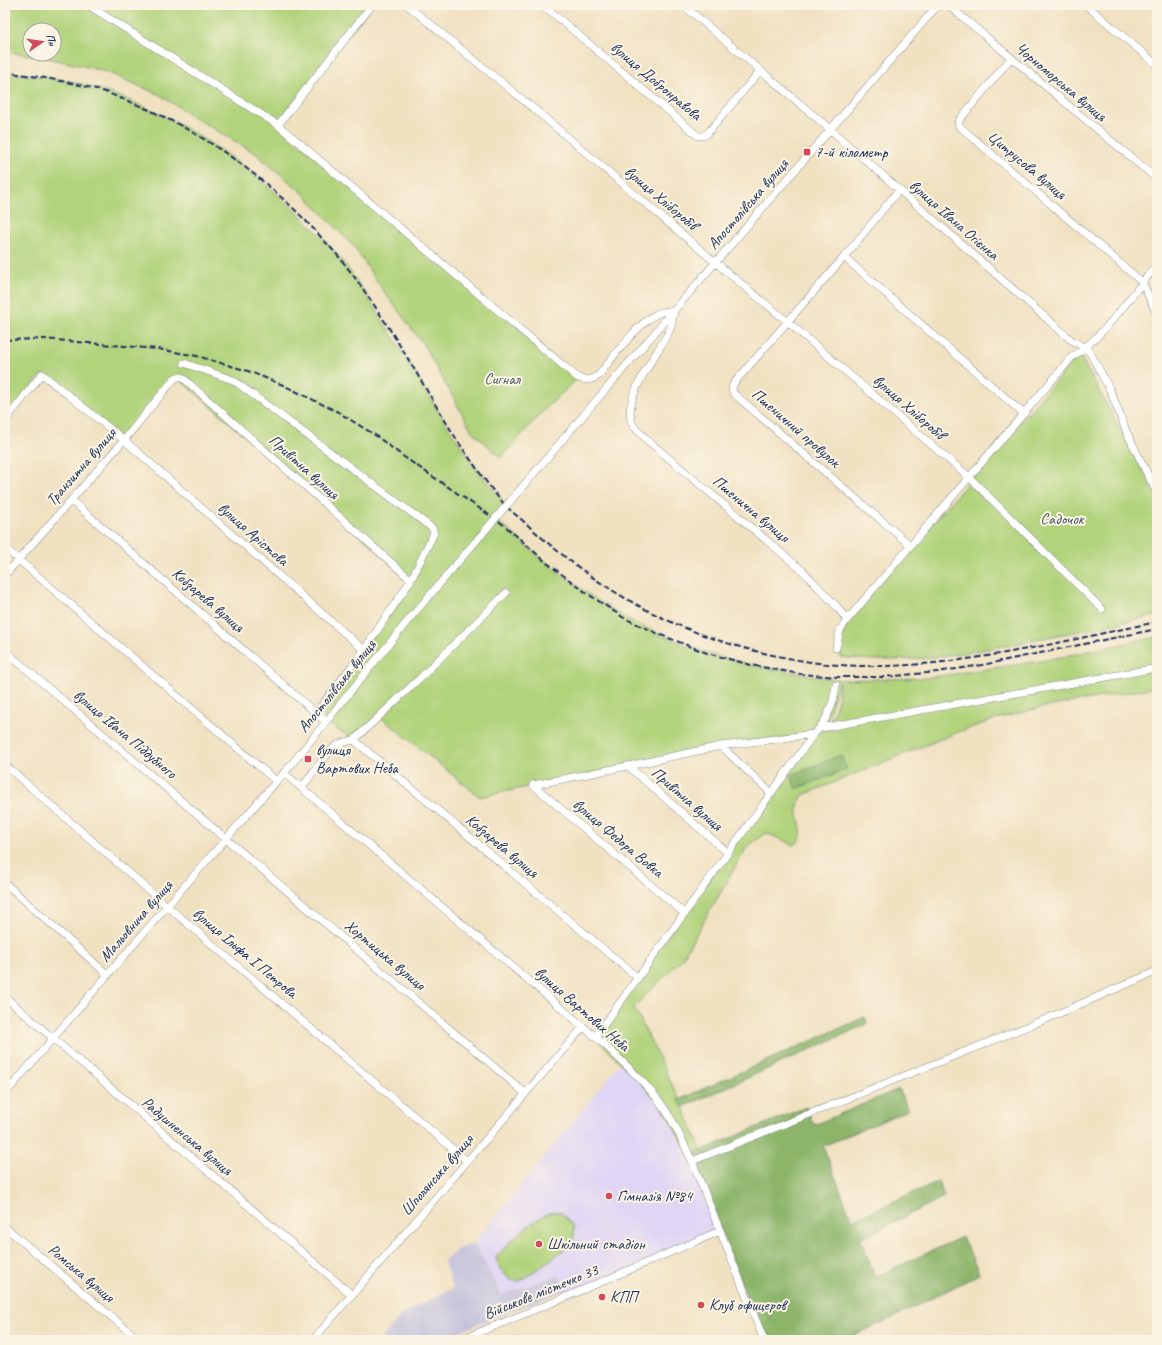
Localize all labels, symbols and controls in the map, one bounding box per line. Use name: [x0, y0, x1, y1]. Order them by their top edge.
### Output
north arrow: [22, 22, 62, 62]
text: Пн: [44, 33, 60, 48]
street label: вулиця Добронравова: [607, 37, 707, 126]
street label: Чорноморська вулиця: [1011, 38, 1112, 127]
street label: Цитрусова вулиця: [984, 126, 1071, 204]
place label: 7-й кілометр: [815, 142, 888, 162]
marker: 7-й кілометр: [802, 147, 812, 157]
street label: Апостолівська вулиця: [703, 154, 794, 254]
street label: вулиця Хліборобів: [620, 162, 705, 237]
street label: вулиця Івана Огієнка: [905, 176, 1004, 265]
park label: Сигнал: [484, 369, 522, 389]
street label: вулиця Хліборобів: [869, 370, 952, 447]
street label: Пшеничний провулок: [748, 384, 845, 473]
street label: Транзитна вулиця: [42, 423, 121, 510]
street label: Привітна вулиця: [265, 430, 344, 505]
street label: Пшенична вулиця: [708, 471, 795, 548]
street label: вулиця Арістова: [214, 498, 294, 571]
park label: Садочок: [1040, 509, 1085, 529]
street label: Кобзарева вулиця: [168, 563, 249, 637]
street label: Апостолівська вулиця: [293, 635, 381, 737]
street label: вулиця Івана Піддубного: [69, 685, 182, 784]
place label: вулиця Вартових Неба: [316, 740, 399, 778]
marker: вулиця Вартових Неба: [303, 754, 313, 764]
street label: Привітна вулиця: [647, 763, 728, 836]
street label: вулиця Федора Вовка: [569, 794, 669, 883]
street label: Кобзарева вулиця: [462, 810, 543, 883]
street label: Мальовнича вулиця: [95, 875, 178, 966]
street label: вулиця Ільфа І Петрова: [189, 903, 303, 1004]
street label: Хортицька вулиця: [341, 915, 431, 996]
street label: вулиця Вартових Неба: [530, 962, 635, 1057]
street label: Радушненська вулиця: [137, 1092, 237, 1181]
street label: Шполянська вулиця: [396, 1129, 479, 1220]
place label: Гімназія №84: [617, 1186, 694, 1206]
marker: Гімназія №84: [604, 1191, 614, 1201]
place label: Шкільний стадіон: [547, 1234, 646, 1254]
street label: Ромська вулиця: [44, 1239, 119, 1307]
marker: Шкільний стадіон: [534, 1239, 544, 1249]
street label: Військове містечко 33: [481, 1259, 603, 1324]
place label: КПП: [610, 1287, 641, 1307]
marker: КПП: [597, 1292, 607, 1302]
place label: Клуб офицеров: [709, 1295, 788, 1315]
marker: Клуб офицеров: [696, 1300, 706, 1310]

